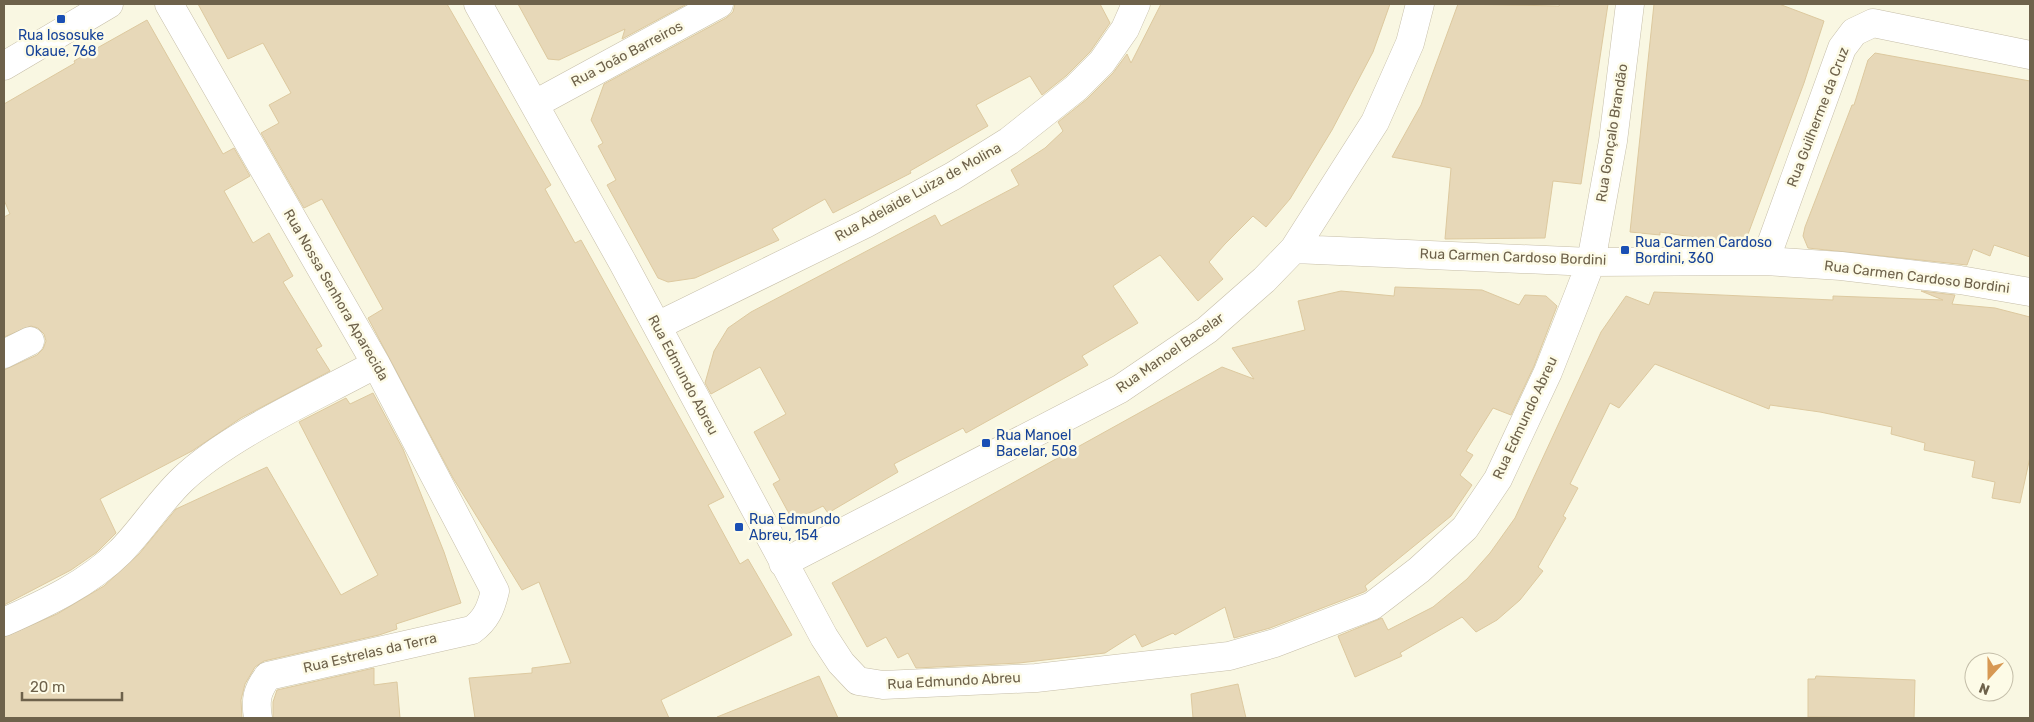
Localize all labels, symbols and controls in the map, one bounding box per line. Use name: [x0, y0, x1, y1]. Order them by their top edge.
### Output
marker: Rua Iososuke Okaue, 768: [55, 13, 67, 25]
street label: Rua João Barreiros: [568, 17, 686, 91]
place label: Rua Iososuke Okaue, 768: [18, 27, 104, 60]
street label: Rua Guilherme da Cruz: [1783, 45, 1853, 189]
street label: Rua Gonçalo Brandão: [1593, 63, 1631, 203]
street label: Rua Adelaide Luiza de Molina: [832, 139, 1004, 245]
street label: Rua Nossa Senhora Aparecida: [280, 206, 392, 384]
place label: Rua Carmen Cardoso Bordini, 360: [1635, 234, 1772, 267]
marker: Rua Carmen Cardoso Bordini, 360: [1619, 244, 1631, 256]
street label: Rua Carmen Cardoso Bordini: [1419, 245, 1607, 269]
street label: Rua Carmen Cardoso Bordini: [1823, 257, 2011, 297]
street label: Rua Manoel Bacelar: [1113, 309, 1228, 397]
street label: Rua Edmundo Abreu: [644, 312, 722, 438]
street label: Rua Edmundo Abreu: [1489, 354, 1561, 482]
place label: Rua Manoel Bacelar, 508: [996, 427, 1077, 460]
marker: Rua Manoel Bacelar, 508: [980, 437, 992, 449]
place label: Rua Edmundo Abreu, 154: [749, 511, 840, 544]
marker: Rua Edmundo Abreu, 154: [733, 521, 745, 533]
street label: Rua Estrelas da Terra: [302, 629, 438, 677]
north arrow: [1964, 652, 2014, 702]
street label: Rua Edmundo Abreu: [887, 669, 1021, 693]
scale bar: [22, 670, 122, 702]
text: 20 m: [30, 678, 65, 696]
text: N: [1977, 679, 1992, 698]

